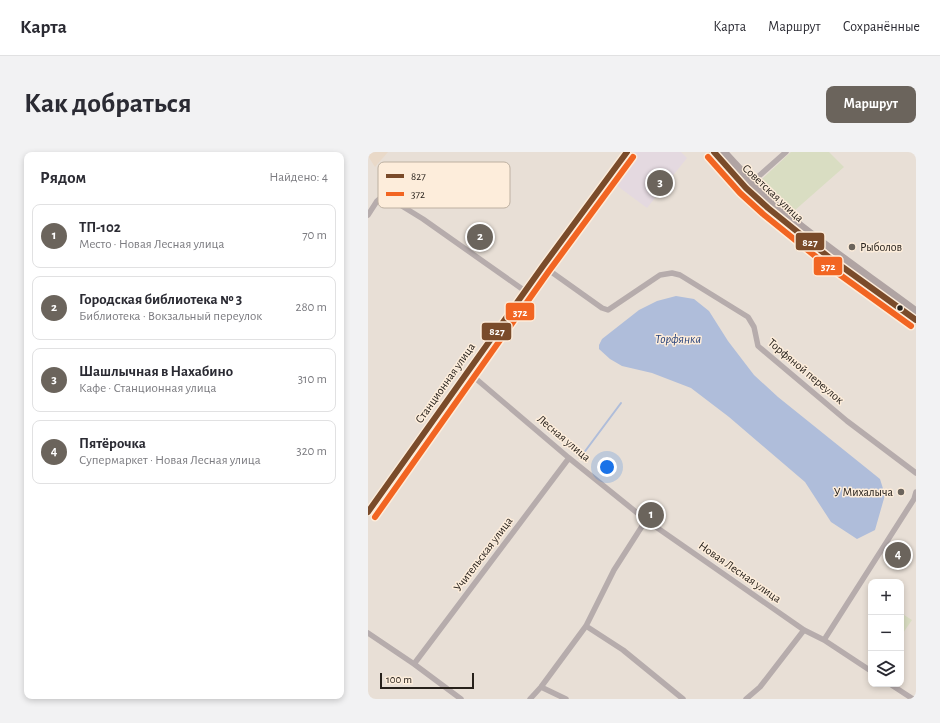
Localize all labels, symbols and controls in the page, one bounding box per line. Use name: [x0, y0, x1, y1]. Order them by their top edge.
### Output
text: Карта: [20, 18, 67, 37]
text: Карта: [713, 20, 746, 34]
text: Маршрут: [768, 20, 821, 34]
text: Сохранённые: [843, 20, 920, 34]
button: Маршрут: [826, 86, 916, 123]
text: Как добраться: [24, 90, 192, 118]
legend: [378, 162, 510, 208]
street label: Советская улица: [739, 162, 806, 225]
pin: 3: [647, 168, 673, 198]
text: Рядом: [40, 169, 86, 186]
text: Найдено: 4: [269, 171, 328, 184]
text: 827: [411, 171, 426, 182]
text: 372: [411, 189, 425, 200]
text: ТП-102: [79, 220, 121, 235]
pin: 2: [467, 222, 493, 252]
text: 1: [52, 229, 56, 242]
text: 70 m: [302, 229, 327, 242]
line badge: 827: [795, 232, 825, 251]
text: 827: [802, 237, 818, 248]
text: Место · Новая Лесная улица: [79, 238, 224, 251]
place label: Рыболов: [860, 241, 902, 253]
marker: Рыболов: [847, 242, 857, 252]
line badge: 372: [813, 256, 843, 276]
text: 372: [821, 261, 835, 272]
text: Городская библиотека № 3: [79, 292, 242, 307]
text: 2: [51, 301, 57, 314]
text: 280 m: [296, 301, 327, 314]
line badge: 372: [505, 302, 535, 321]
unlabelled marker: [895, 303, 905, 313]
text: 372: [513, 307, 527, 318]
text: Библиотека · Вокзальный переулок: [79, 310, 262, 323]
line badge: 827: [481, 322, 512, 341]
text: 827: [489, 326, 505, 337]
water label: Торфянка: [655, 333, 701, 346]
street label: Торфяной переулок: [765, 336, 846, 407]
street label: Станционная улица: [413, 340, 478, 426]
text: Шашлычная в Нахабино: [79, 364, 233, 379]
text: 3: [51, 373, 57, 386]
text: 310 m: [298, 373, 327, 386]
text: Кафе · Станционная улица: [79, 382, 217, 395]
street label: Лесная улица: [535, 412, 593, 465]
text: Пятёрочка: [79, 436, 146, 451]
text: 4: [51, 445, 57, 458]
text: 320 m: [296, 445, 327, 458]
text: Супермаркет · Новая Лесная улица: [79, 454, 261, 467]
your location: [597, 457, 617, 477]
place label: У Михалыча: [834, 486, 894, 498]
marker: У Михалыча: [896, 487, 906, 497]
pin: 1: [638, 500, 664, 530]
street label: Учительская улица: [451, 514, 516, 594]
street label: Новая Лесная улица: [696, 539, 784, 606]
pin: 4: [885, 540, 911, 570]
map controls: [868, 579, 904, 687]
button: +: [868, 579, 904, 615]
button: −: [868, 615, 904, 651]
button: layers: [868, 651, 904, 687]
scale bar: [380, 671, 474, 690]
text: 100 m: [386, 674, 412, 685]

